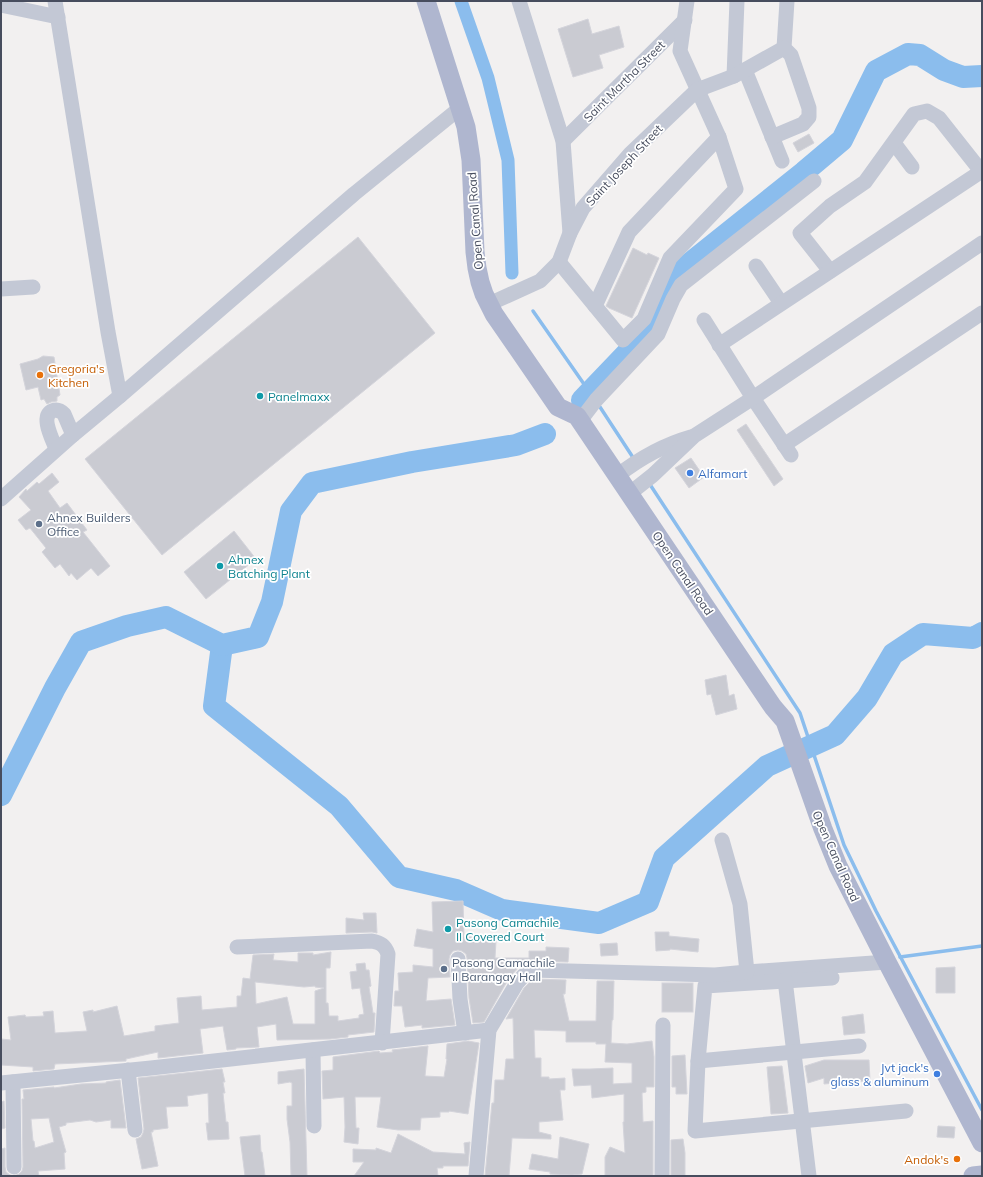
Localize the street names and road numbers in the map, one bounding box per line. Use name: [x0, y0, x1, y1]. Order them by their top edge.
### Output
street label: Saint Martha Street: [580, 37, 668, 125]
street label: Saint Joseph Street: [582, 121, 666, 209]
street label: Open Canal Road: [464, 172, 486, 270]
street label: Open Canal Road: [649, 528, 717, 618]
street label: Open Canal Road: [809, 808, 863, 904]

